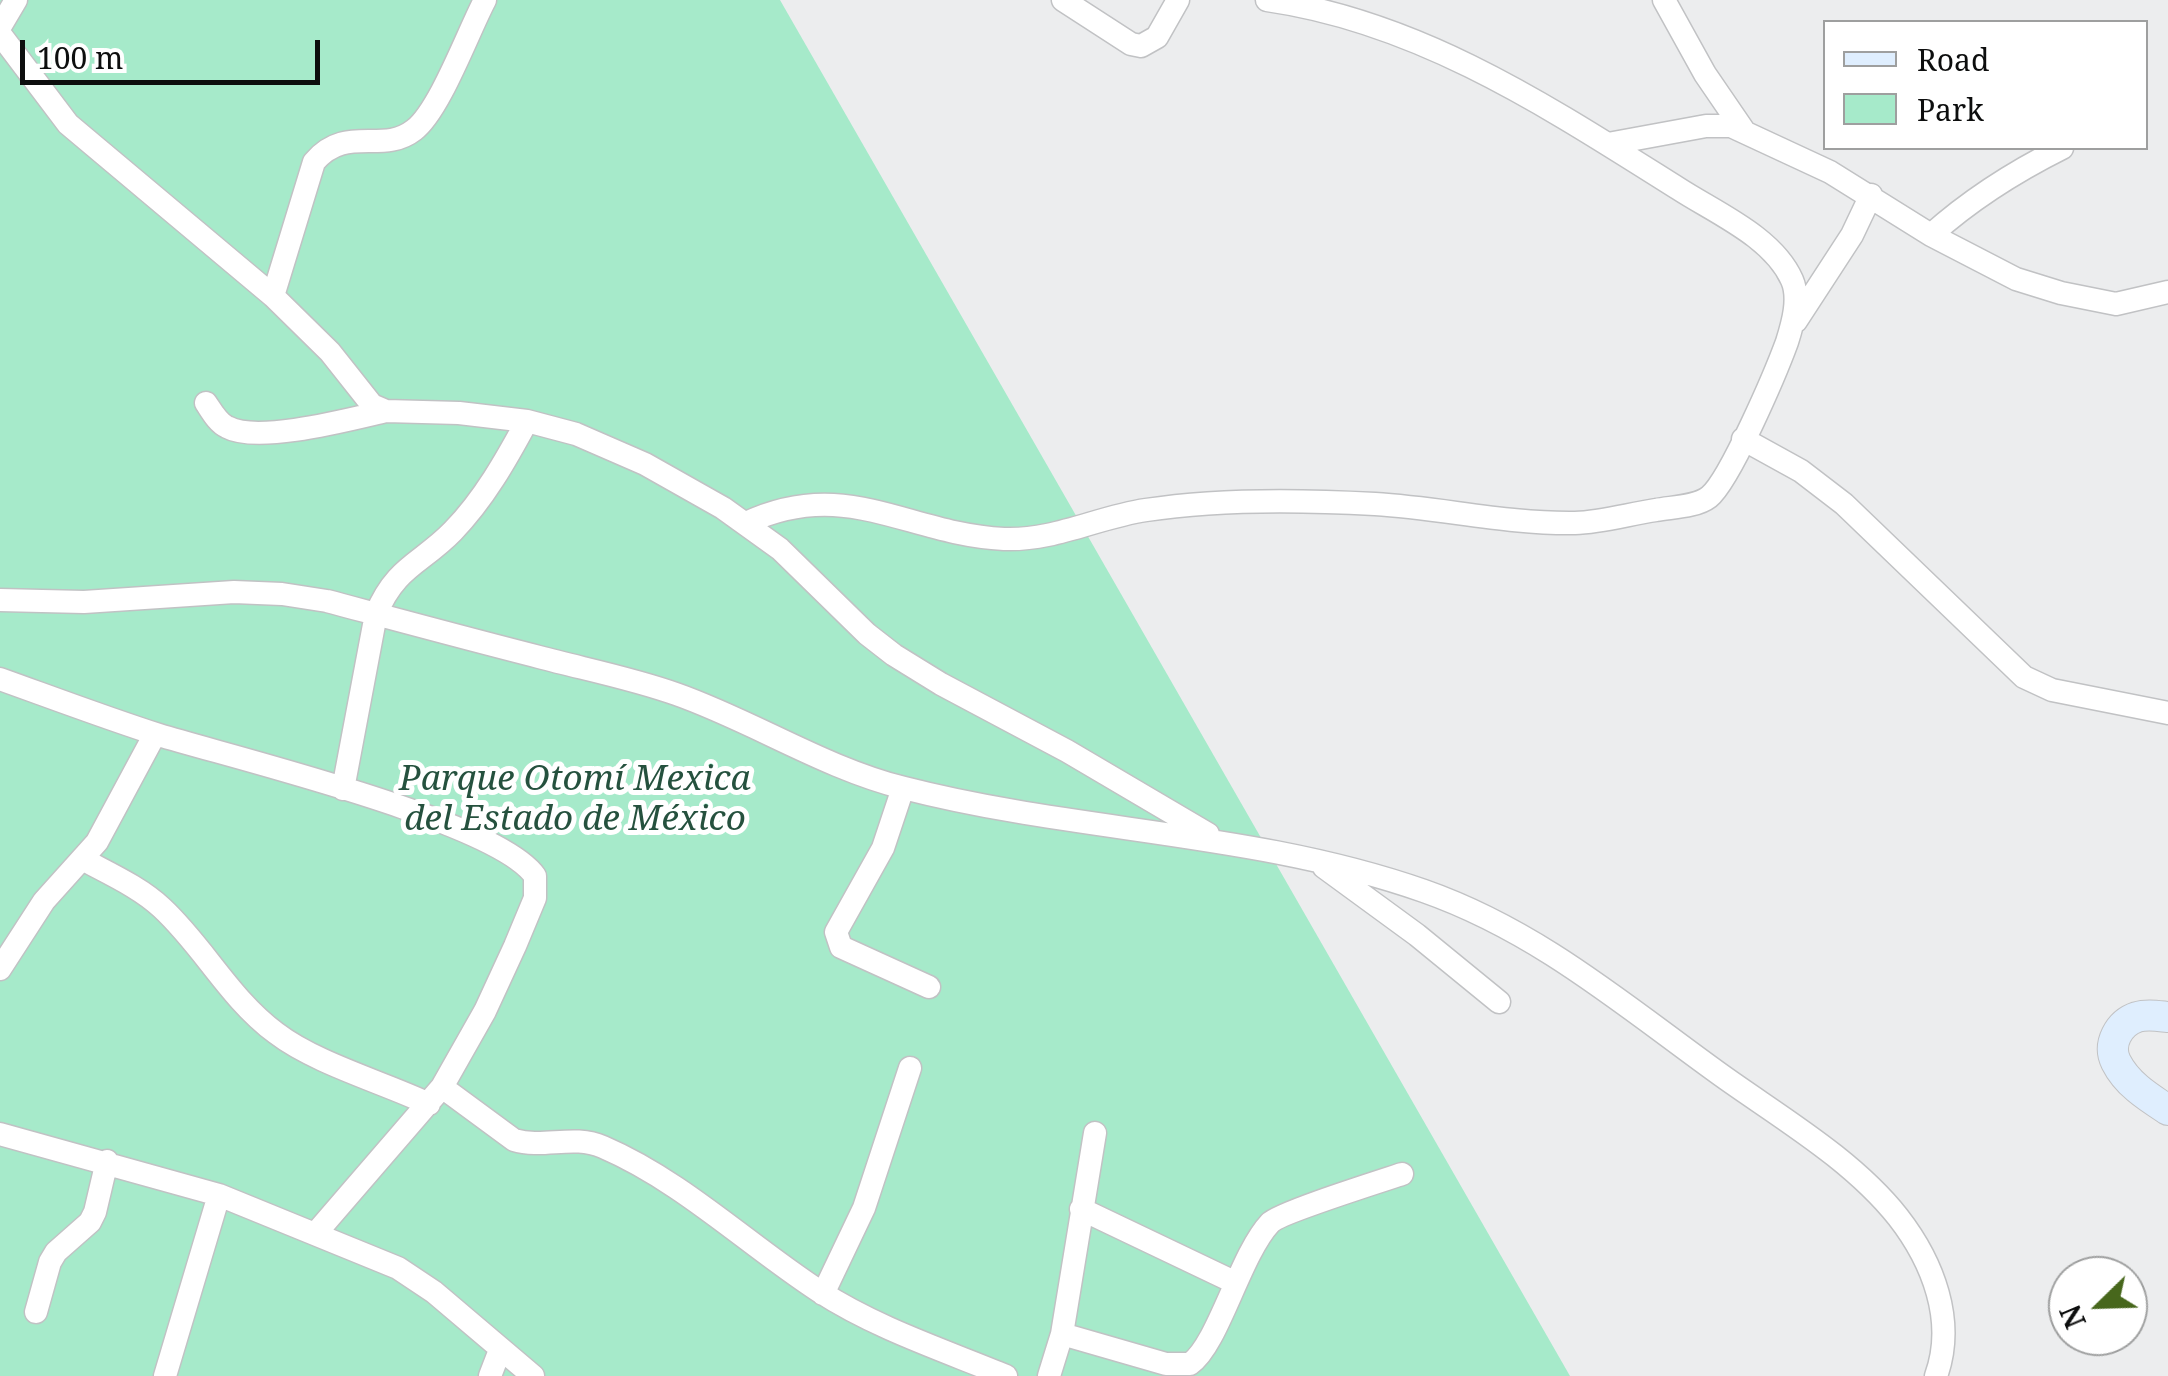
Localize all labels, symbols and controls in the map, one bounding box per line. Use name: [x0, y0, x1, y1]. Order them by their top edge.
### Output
scale bar: [25, 20, 325, 82]
legend: [1823, 20, 2148, 150]
text: 100 m: [37, 37, 123, 78]
text: Road: [1917, 39, 1989, 80]
text: Park: [1917, 89, 1984, 130]
park label: Parque Otomí Mexica del Estado de México: [399, 759, 751, 841]
north arrow: [2048, 1256, 2148, 1356]
text: N: [2050, 1299, 2094, 1335]

